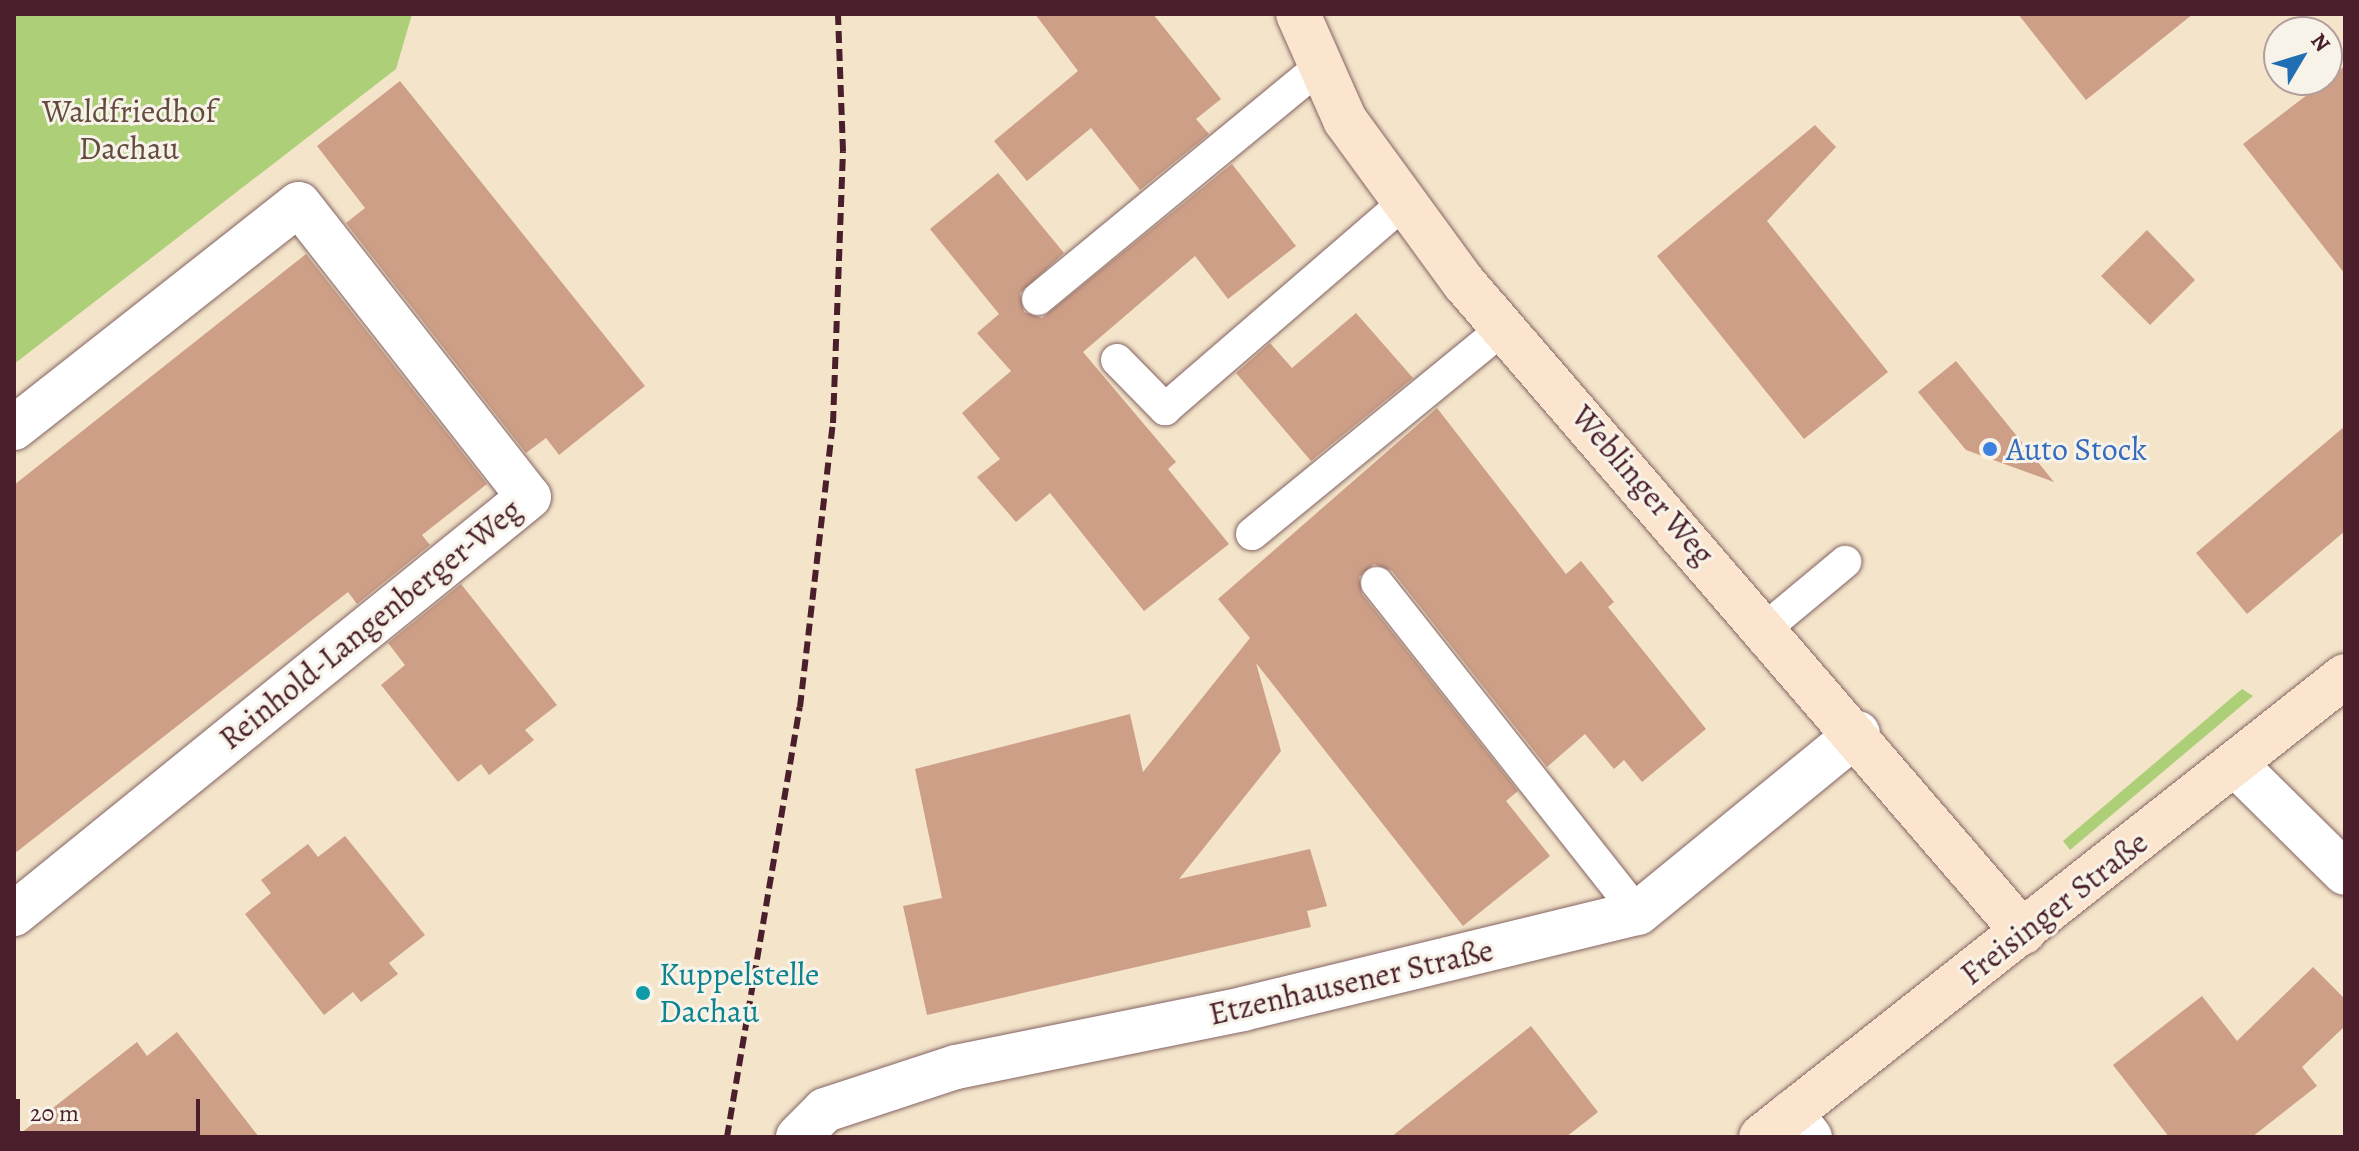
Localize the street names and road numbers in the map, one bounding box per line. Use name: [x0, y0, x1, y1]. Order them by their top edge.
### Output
street label: Weblinger Weg: [1563, 397, 1723, 573]
street label: Reinhold-Langenberger-Weg: [211, 490, 529, 758]
street label: Freisinger Straße: [1953, 823, 2155, 993]
street label: Etzenhausener Straße: [1205, 931, 1497, 1033]

